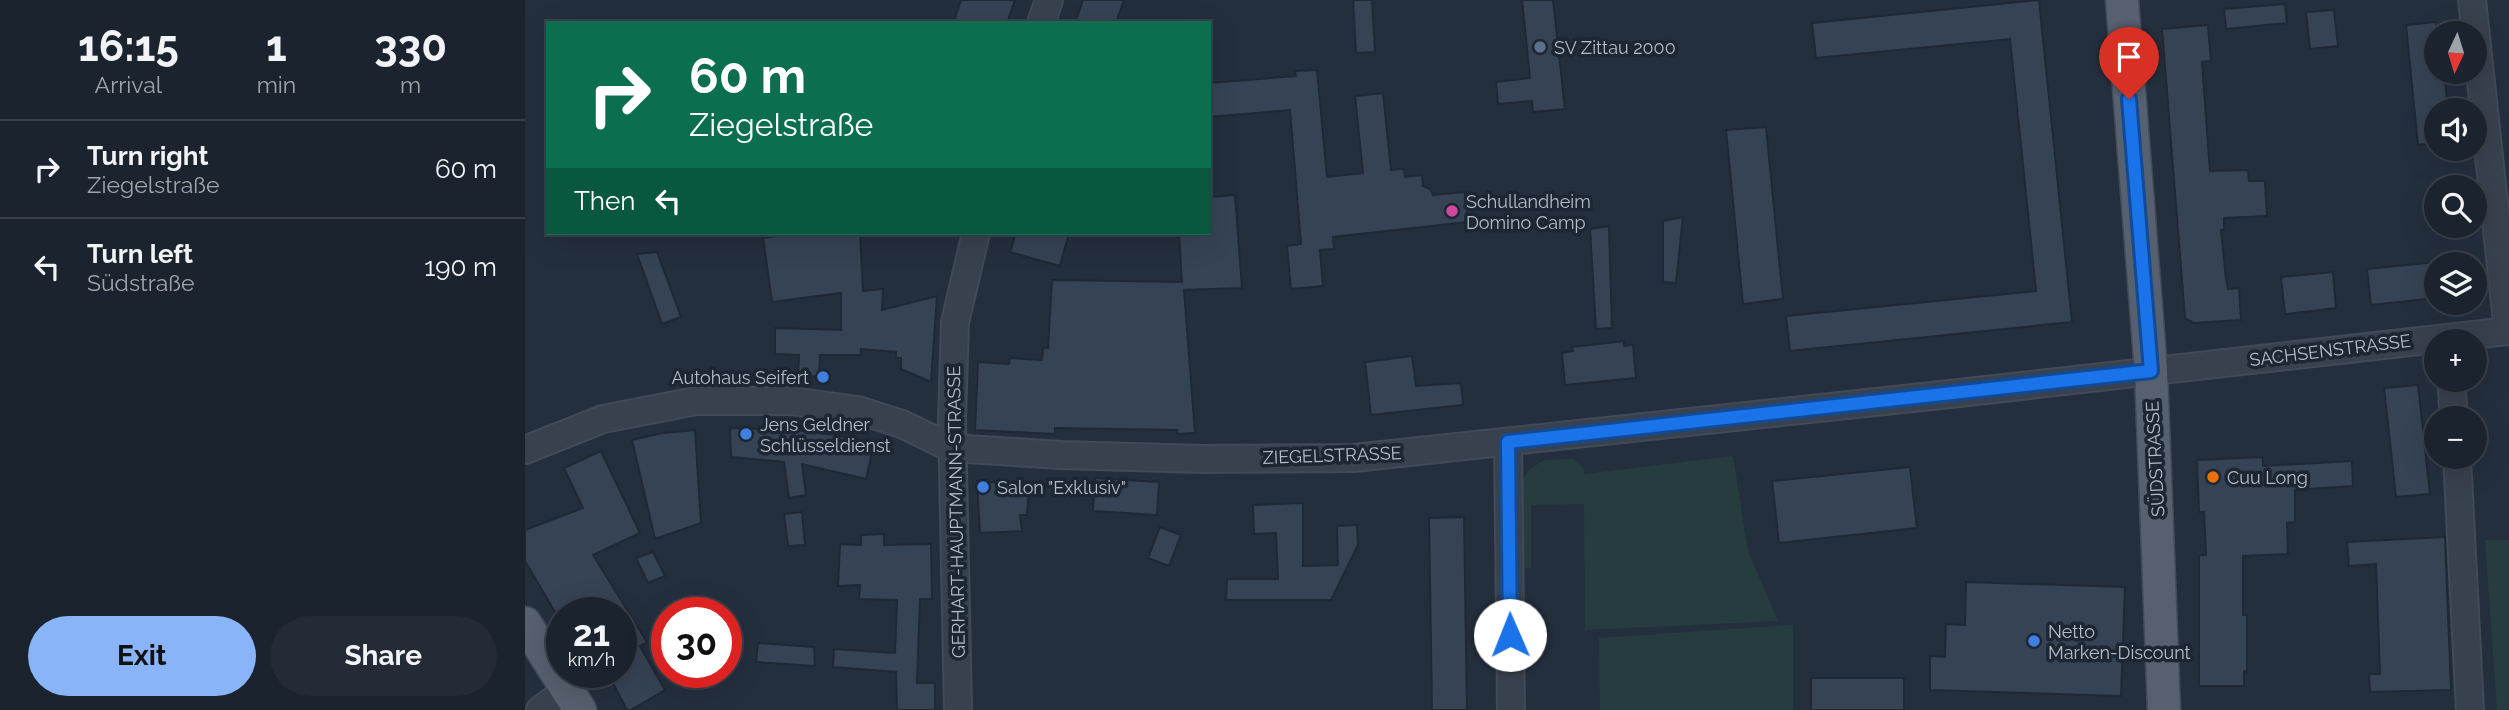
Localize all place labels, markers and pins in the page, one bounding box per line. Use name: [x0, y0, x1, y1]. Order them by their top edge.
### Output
pin: [2099, 27, 2159, 99]
place label: SV Zittau 2000: [1554, 37, 1676, 58]
marker: SV Zittau 2000: [1532, 39, 1548, 55]
place label: Schullandheim Domino Camp: [1466, 191, 1591, 233]
marker: Schullandheim Domino Camp: [1444, 203, 1460, 219]
place label: Autohaus Seifert: [672, 367, 809, 388]
marker: Autohaus Seifert: [815, 369, 831, 385]
place label: Jens Geldner Schlüsseldienst: [760, 414, 891, 456]
marker: Jens Geldner Schlüsseldienst: [738, 426, 754, 442]
place label: Cuu Long: [2227, 467, 2308, 488]
marker: Cuu Long: [2205, 469, 2221, 485]
place label: Salon "Exklusiv": [997, 477, 1126, 498]
marker: Salon "Exklusiv": [975, 479, 991, 495]
place label: Netto Marken-Discount: [2048, 621, 2191, 663]
marker: Netto Marken-Discount: [2026, 633, 2042, 649]

